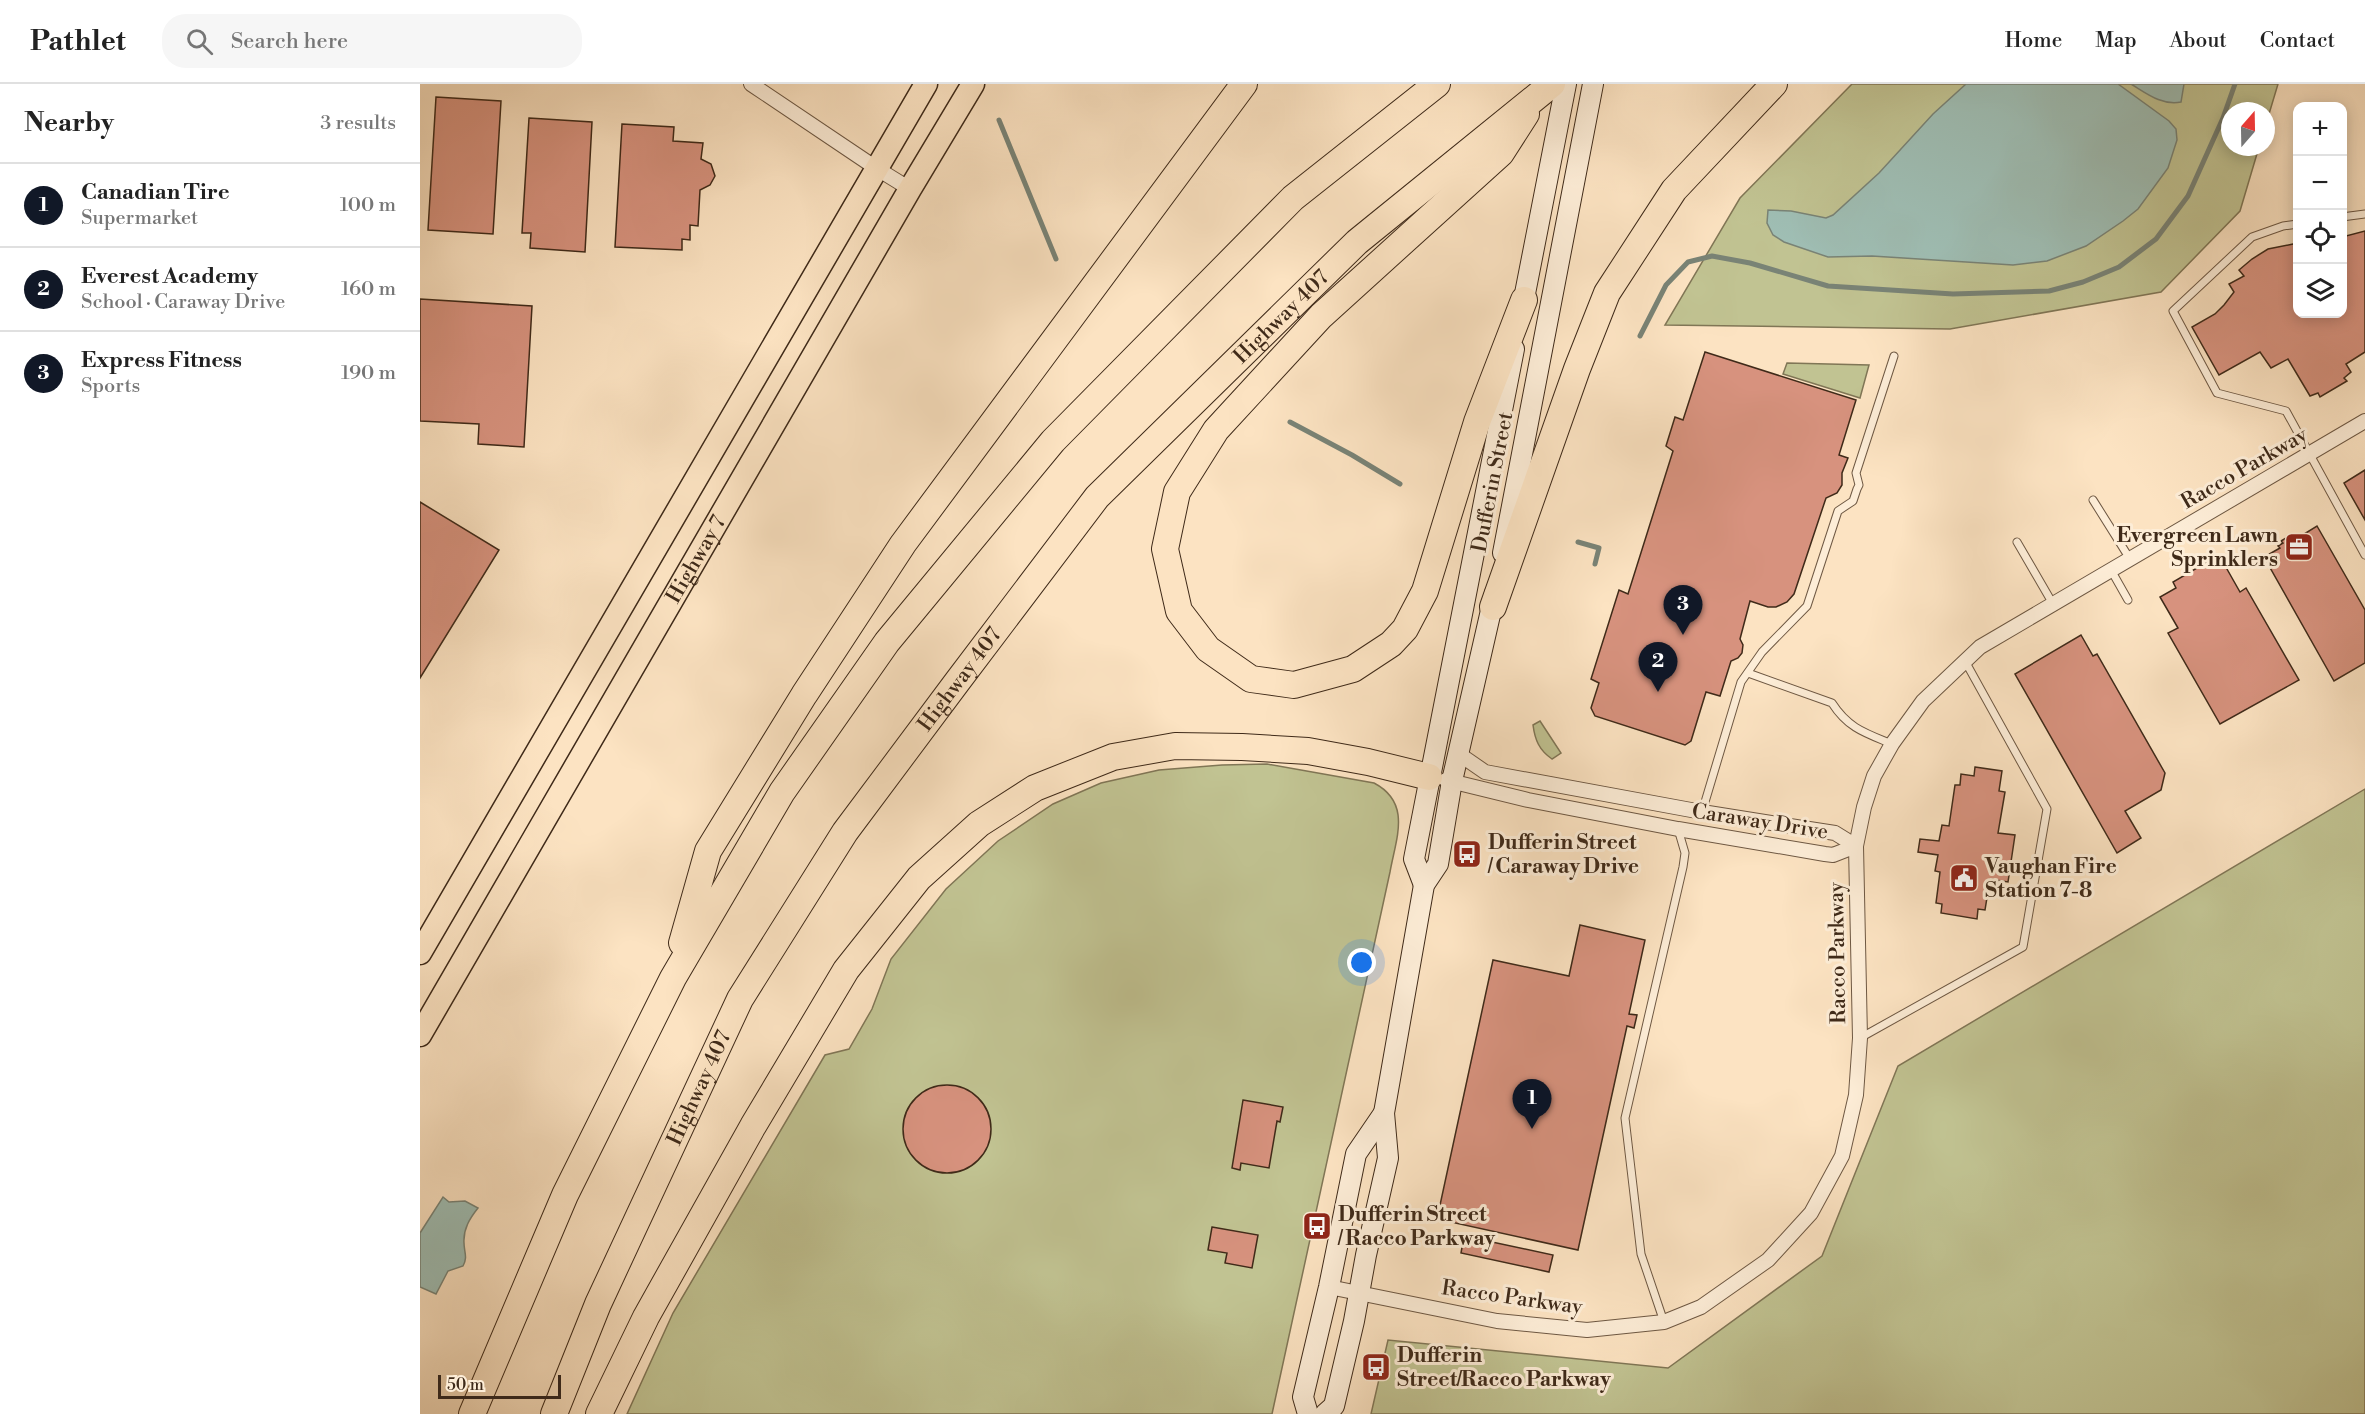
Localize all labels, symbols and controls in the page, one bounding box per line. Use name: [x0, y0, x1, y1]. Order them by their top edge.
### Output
search box: [162, 14, 582, 68]
text: Pathlet: [30, 24, 126, 59]
icon: search: [183, 25, 216, 58]
text: Search here: [231, 28, 348, 55]
text: Home: [2005, 28, 2062, 54]
text: Map: [2095, 28, 2137, 54]
text: About: [2170, 28, 2227, 54]
text: Contact: [2260, 28, 2335, 54]
north arrow: [2221, 102, 2275, 156]
map controls: [2293, 102, 2347, 318]
button: +: [2293, 102, 2347, 156]
text: Nearby: [24, 107, 114, 139]
text: 3 results: [320, 111, 396, 136]
button: −: [2293, 156, 2347, 210]
text: Canadian Tire: [81, 179, 230, 206]
text: 1: [39, 193, 48, 218]
text: 100 m: [340, 193, 396, 218]
text: Supermarket: [81, 206, 198, 231]
button: locate: [2293, 210, 2347, 264]
text: Everest Academy: [81, 263, 258, 290]
button: layers: [2293, 264, 2347, 318]
street label: Highway 407: [1228, 265, 1335, 370]
text: 2: [37, 277, 50, 302]
text: 160 m: [341, 277, 396, 302]
text: School · Caraway Drive: [81, 290, 285, 315]
text: Express Fitness: [81, 347, 242, 374]
text: 3: [37, 361, 50, 386]
text: 190 m: [341, 361, 396, 386]
text: Sports: [81, 374, 140, 399]
street label: Dufferin Street: [1467, 409, 1519, 555]
street label: Racco Parkway: [2177, 422, 2313, 516]
street label: Highway 7: [661, 511, 732, 608]
place label: Evergreen Lawn Sprinklers: [2116, 523, 2278, 573]
office icon: Evergreen Lawn Sprinklers: [2283, 531, 2315, 563]
pin: 3: [1664, 586, 1702, 635]
street label: Highway 407: [913, 622, 1008, 737]
pin: 2: [1638, 642, 1678, 692]
street label: Caraway Drive: [1690, 798, 1830, 846]
place label: Dufferin Street / Caraway Drive: [1487, 830, 1639, 880]
bus stop icon: Dufferin Street / Caraway Drive: [1451, 838, 1483, 870]
place label: Vaughan Fire Station 7-8: [1984, 854, 2117, 904]
public building icon: Vaughan Fire Station 7-8: [1948, 862, 1980, 894]
street label: Racco Parkway: [1824, 881, 1852, 1024]
your location: [1347, 948, 1376, 977]
street label: Highway 407: [662, 1026, 738, 1150]
pin: 1: [1512, 1080, 1552, 1129]
place label: Dufferin Street / Racco Parkway: [1337, 1202, 1495, 1252]
bus stop icon: Dufferin Street / Racco Parkway: [1301, 1210, 1333, 1242]
street label: Racco Parkway: [1440, 1275, 1585, 1321]
place label: Dufferin Street/Racco Parkway: [1397, 1343, 1611, 1393]
bus stop icon: Dufferin Street/Racco Parkway: [1360, 1351, 1392, 1383]
scale bar: [438, 1372, 561, 1400]
text: 50 m: [447, 1375, 484, 1395]

